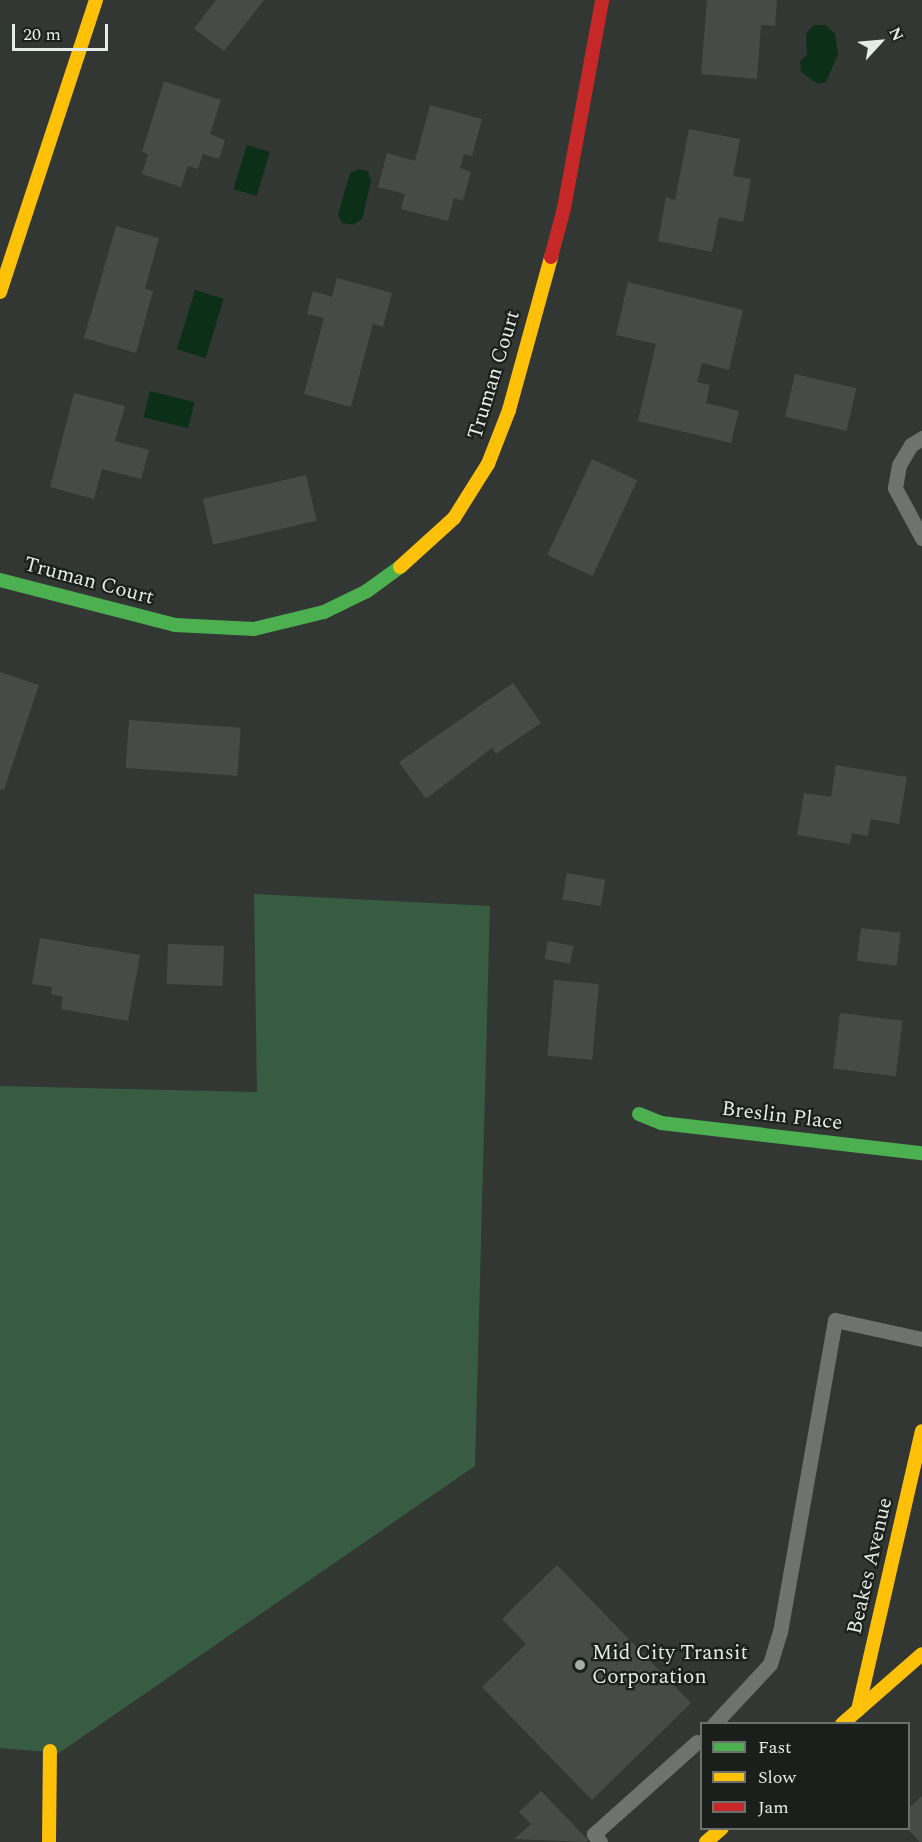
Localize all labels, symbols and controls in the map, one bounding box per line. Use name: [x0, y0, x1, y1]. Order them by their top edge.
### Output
scale bar: [15, 12, 111, 50]
north arrow: [850, 12, 910, 72]
text: 20 m: [23, 21, 61, 48]
text: N: [883, 23, 910, 45]
street label: Truman Court: [462, 307, 526, 443]
street label: Truman Court: [21, 552, 157, 610]
street label: Breslin Place: [720, 1096, 844, 1136]
street label: Beakes Avenue: [842, 1495, 898, 1637]
place label: Mid City Transit Corporation: [592, 1640, 748, 1690]
marker: Mid City Transit Corporation: [573, 1658, 587, 1672]
legend: [700, 1722, 910, 1830]
text: Fast: [758, 1734, 791, 1761]
text: Slow: [758, 1764, 796, 1791]
text: Jam: [758, 1794, 789, 1821]

